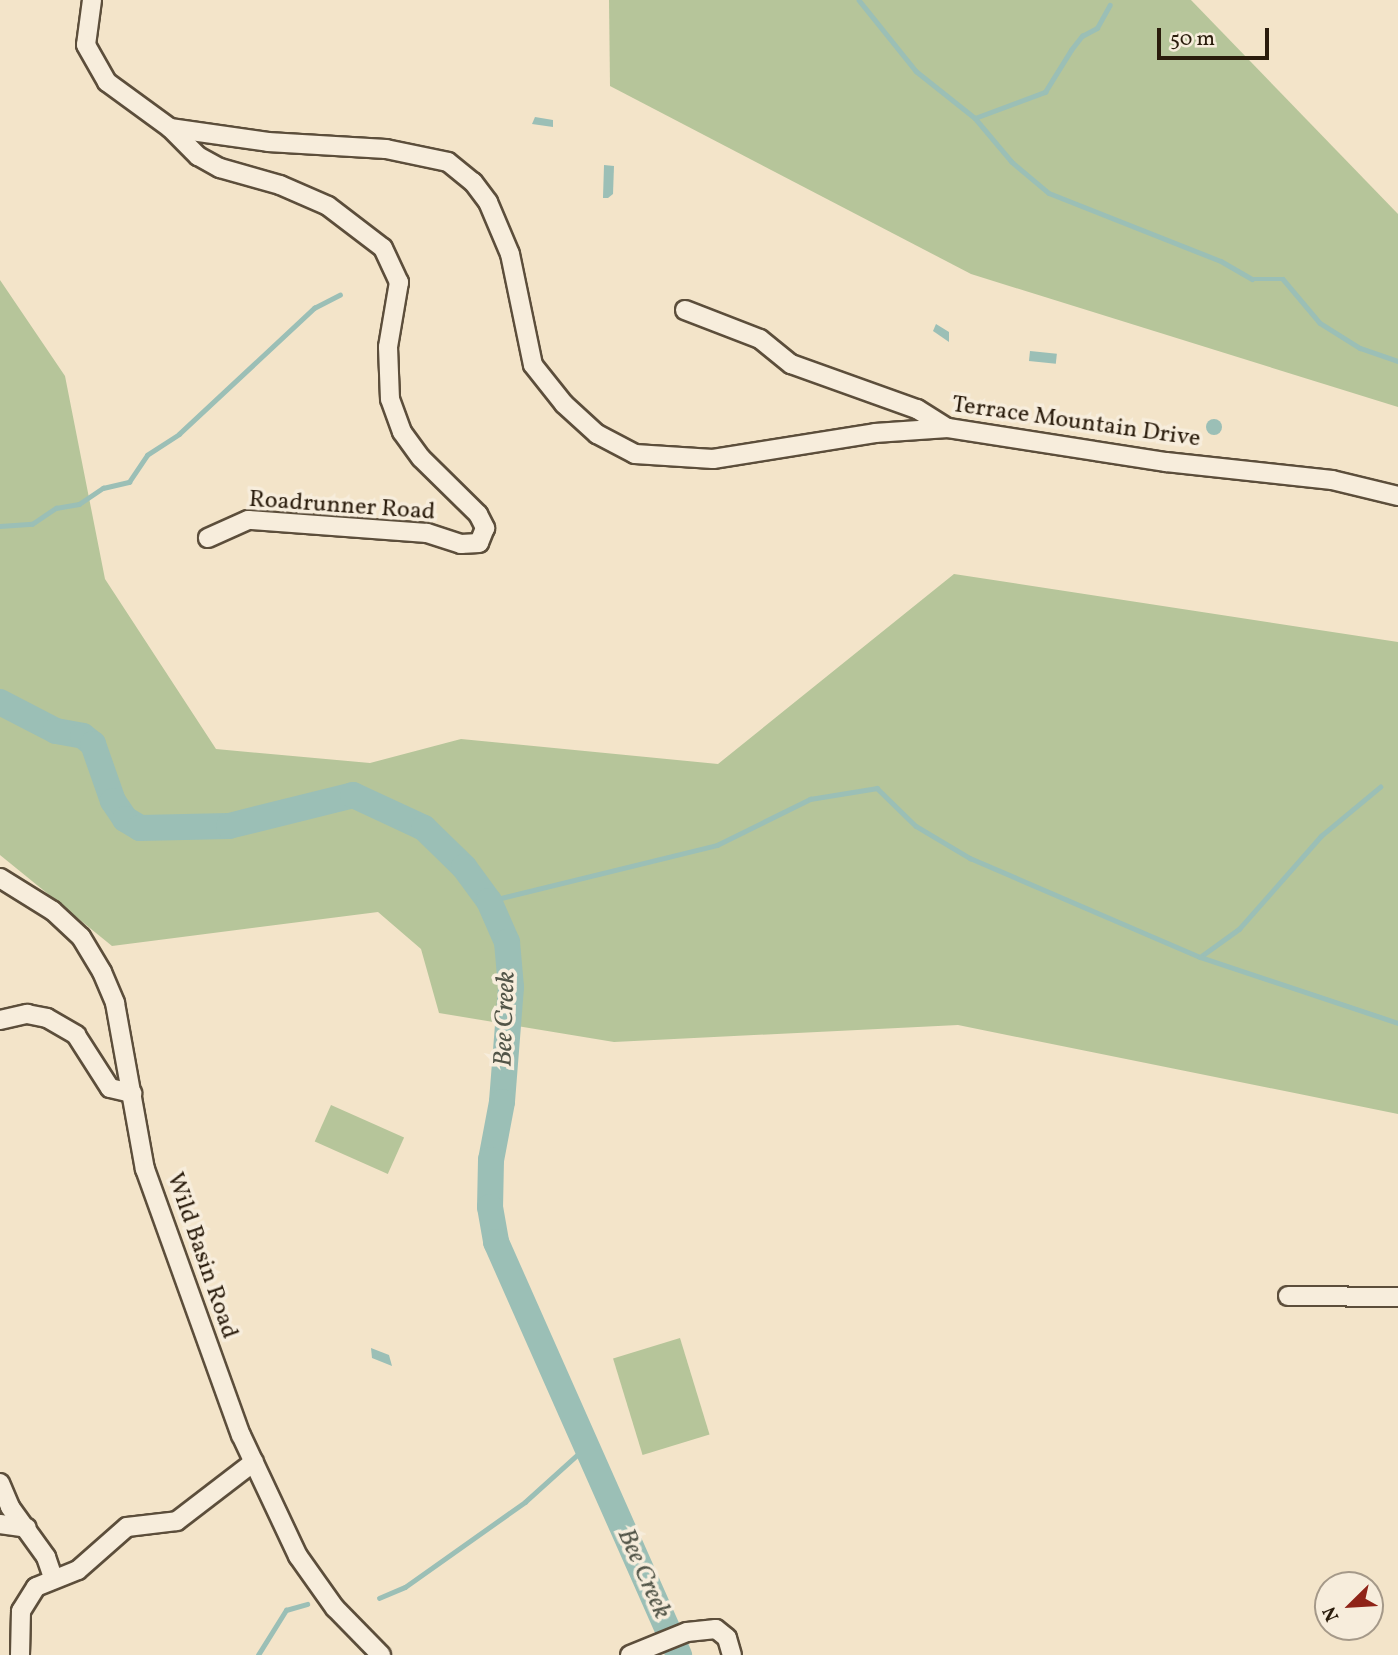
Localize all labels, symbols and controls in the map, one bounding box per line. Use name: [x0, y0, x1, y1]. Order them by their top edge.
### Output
scale bar: [1160, 14, 1272, 58]
text: 50 m: [1170, 25, 1215, 54]
street label: Terrace Mountain Drive: [950, 391, 1202, 455]
street label: Roadrunner Road: [248, 486, 436, 528]
water label: Bee Creek: [489, 971, 523, 1067]
street label: Wild Basin Road: [159, 1169, 243, 1343]
water label: Bee Creek: [609, 1524, 677, 1624]
north arrow: [1314, 1571, 1384, 1641]
text: N: [1317, 1602, 1346, 1625]

